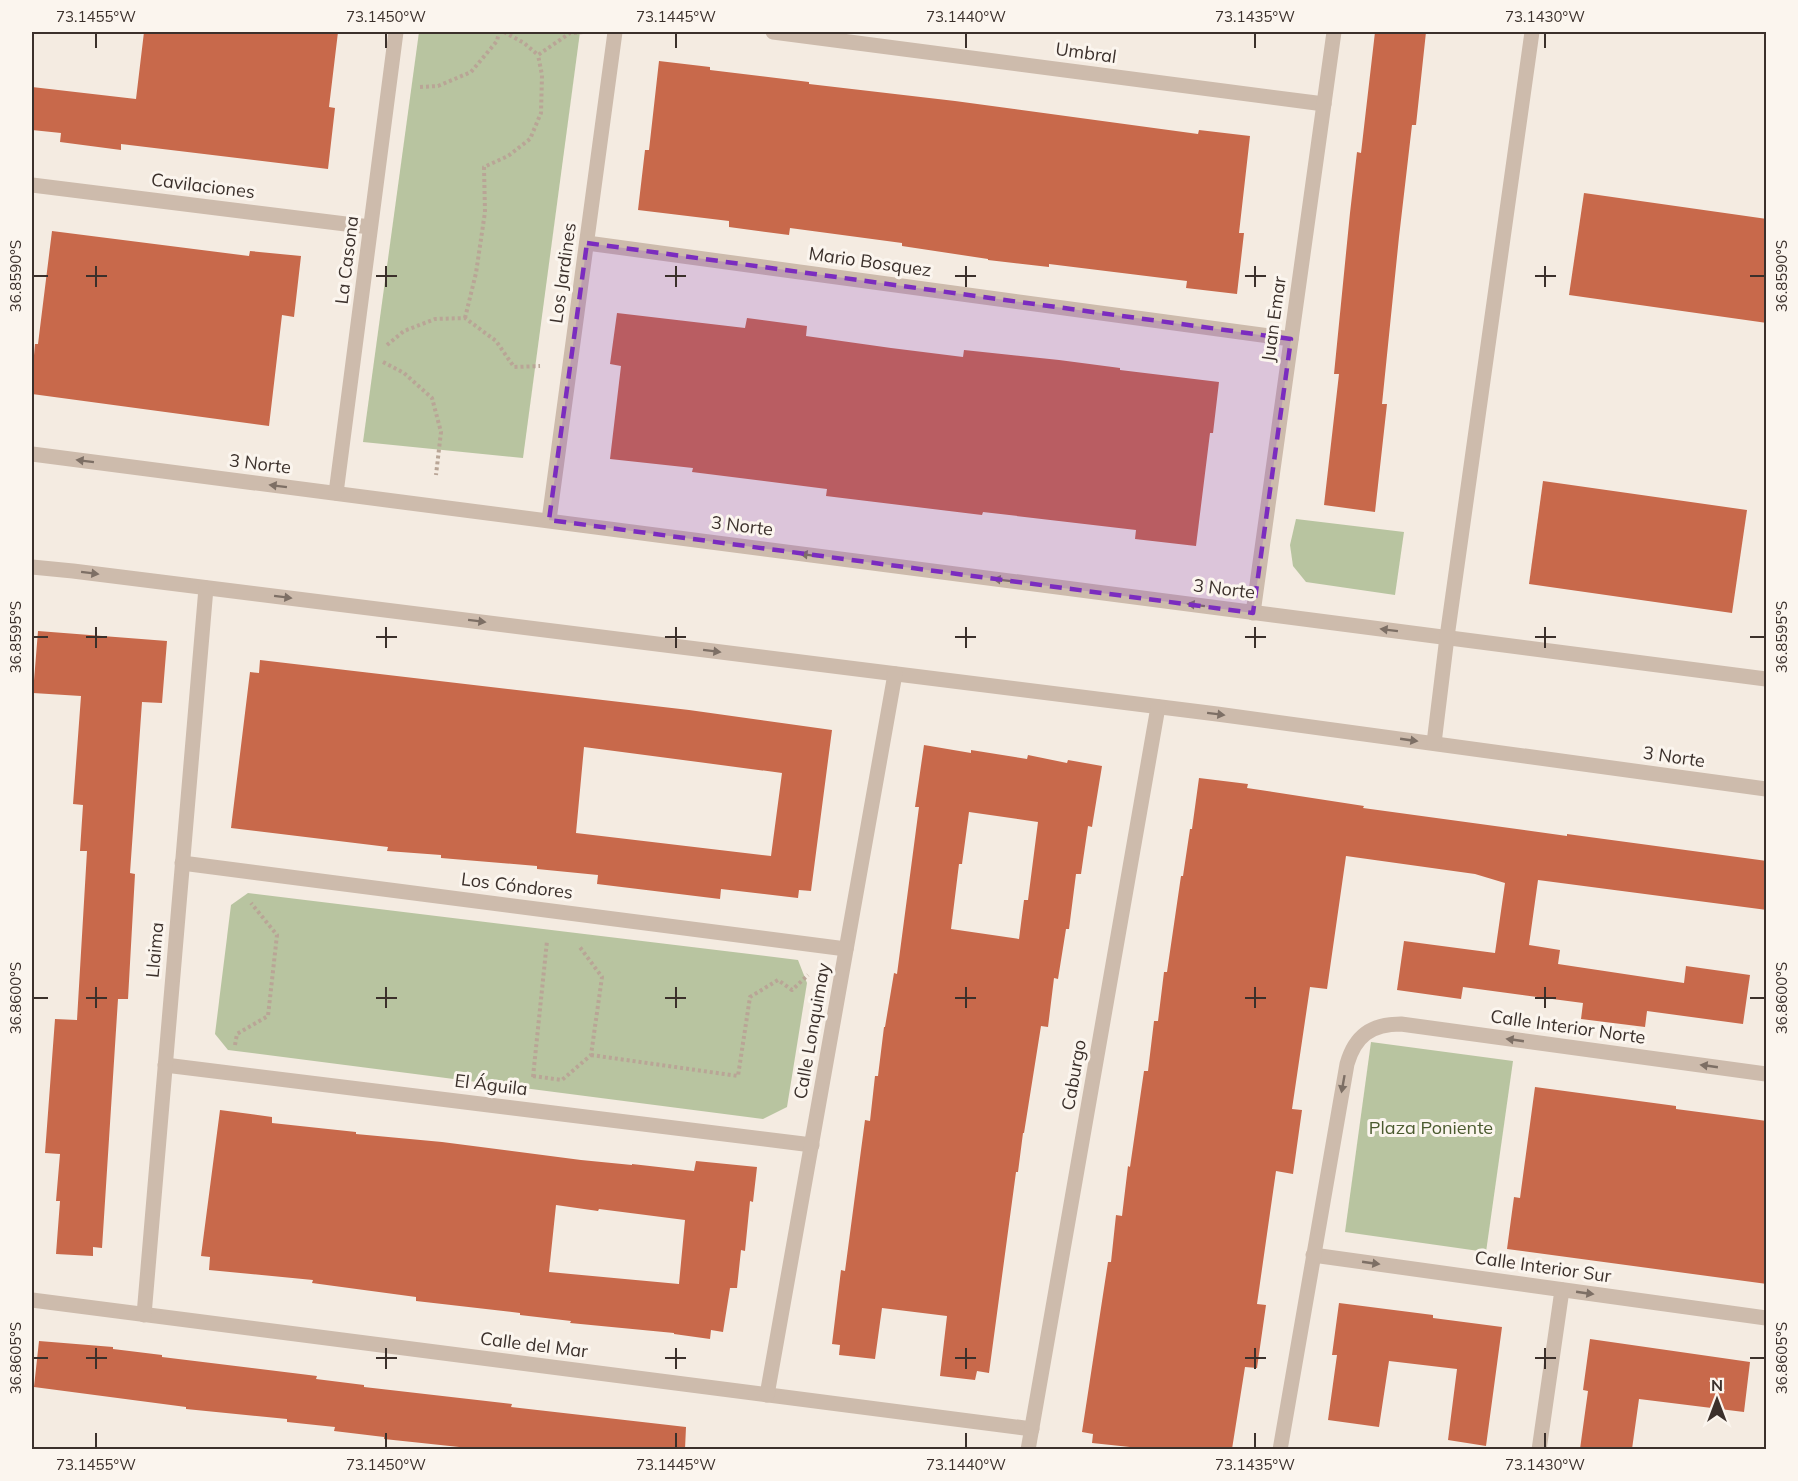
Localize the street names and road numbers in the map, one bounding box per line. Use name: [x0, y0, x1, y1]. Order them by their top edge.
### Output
street label: Umbral: [1054, 37, 1118, 68]
street label: Cavilaciones: [150, 168, 256, 203]
street label: La Casona: [330, 215, 363, 305]
street label: Los Jardines: [544, 221, 581, 325]
street label: Mario Bosquez: [807, 242, 933, 282]
street label: Juan Emar: [1256, 274, 1291, 363]
street label: 3 Norte: [228, 448, 292, 479]
street label: 3 Norte: [710, 510, 774, 541]
street label: 3 Norte: [1192, 573, 1256, 604]
street label: 3 Norte: [1642, 741, 1706, 772]
street label: Los Cóndores: [460, 867, 574, 904]
street label: Llaima: [141, 921, 168, 979]
street label: Calle Lonquimay: [788, 961, 835, 1101]
street label: Calle Interior Norte: [1489, 1004, 1647, 1049]
street label: Caburgo: [1056, 1038, 1091, 1112]
street label: El Águila: [453, 1069, 529, 1100]
street label: Calle Interior Sur: [1473, 1246, 1613, 1288]
street label: Calle del Mar: [479, 1326, 590, 1363]

